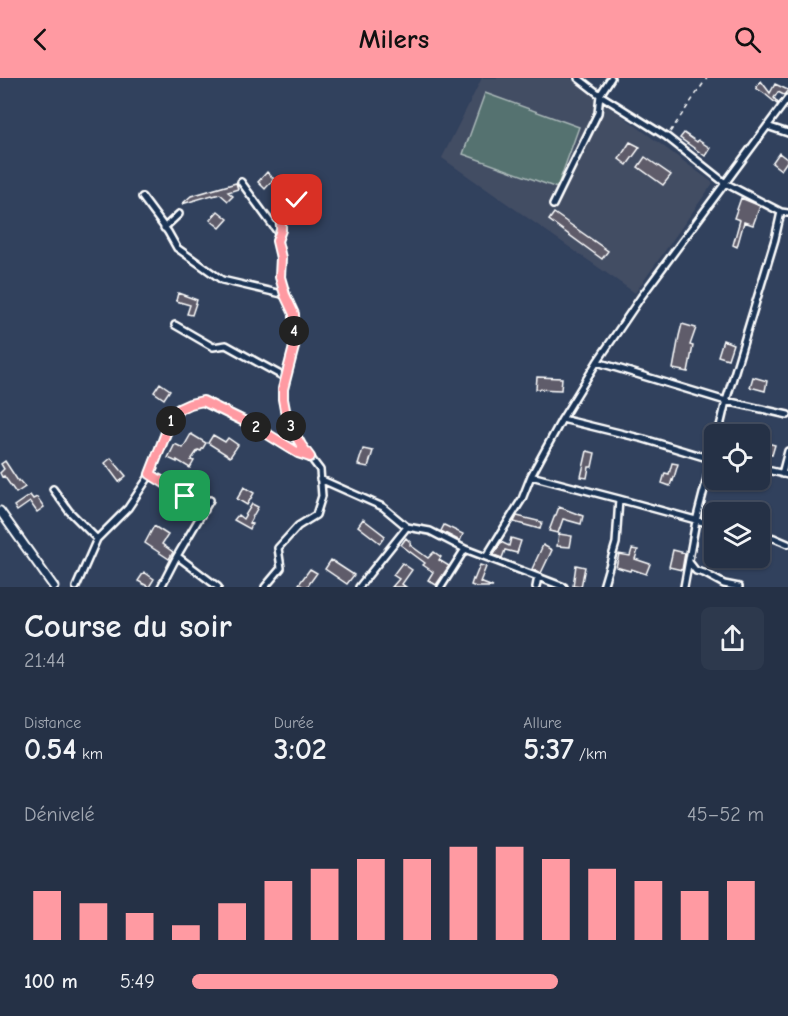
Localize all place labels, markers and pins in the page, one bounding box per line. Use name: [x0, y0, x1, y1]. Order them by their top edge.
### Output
pin: [271, 174, 322, 225]
pin: 4: [279, 316, 309, 346]
pin: 1: [156, 406, 186, 436]
pin: 3: [276, 411, 306, 441]
pin: 2: [241, 412, 271, 442]
pin: [159, 470, 210, 521]

